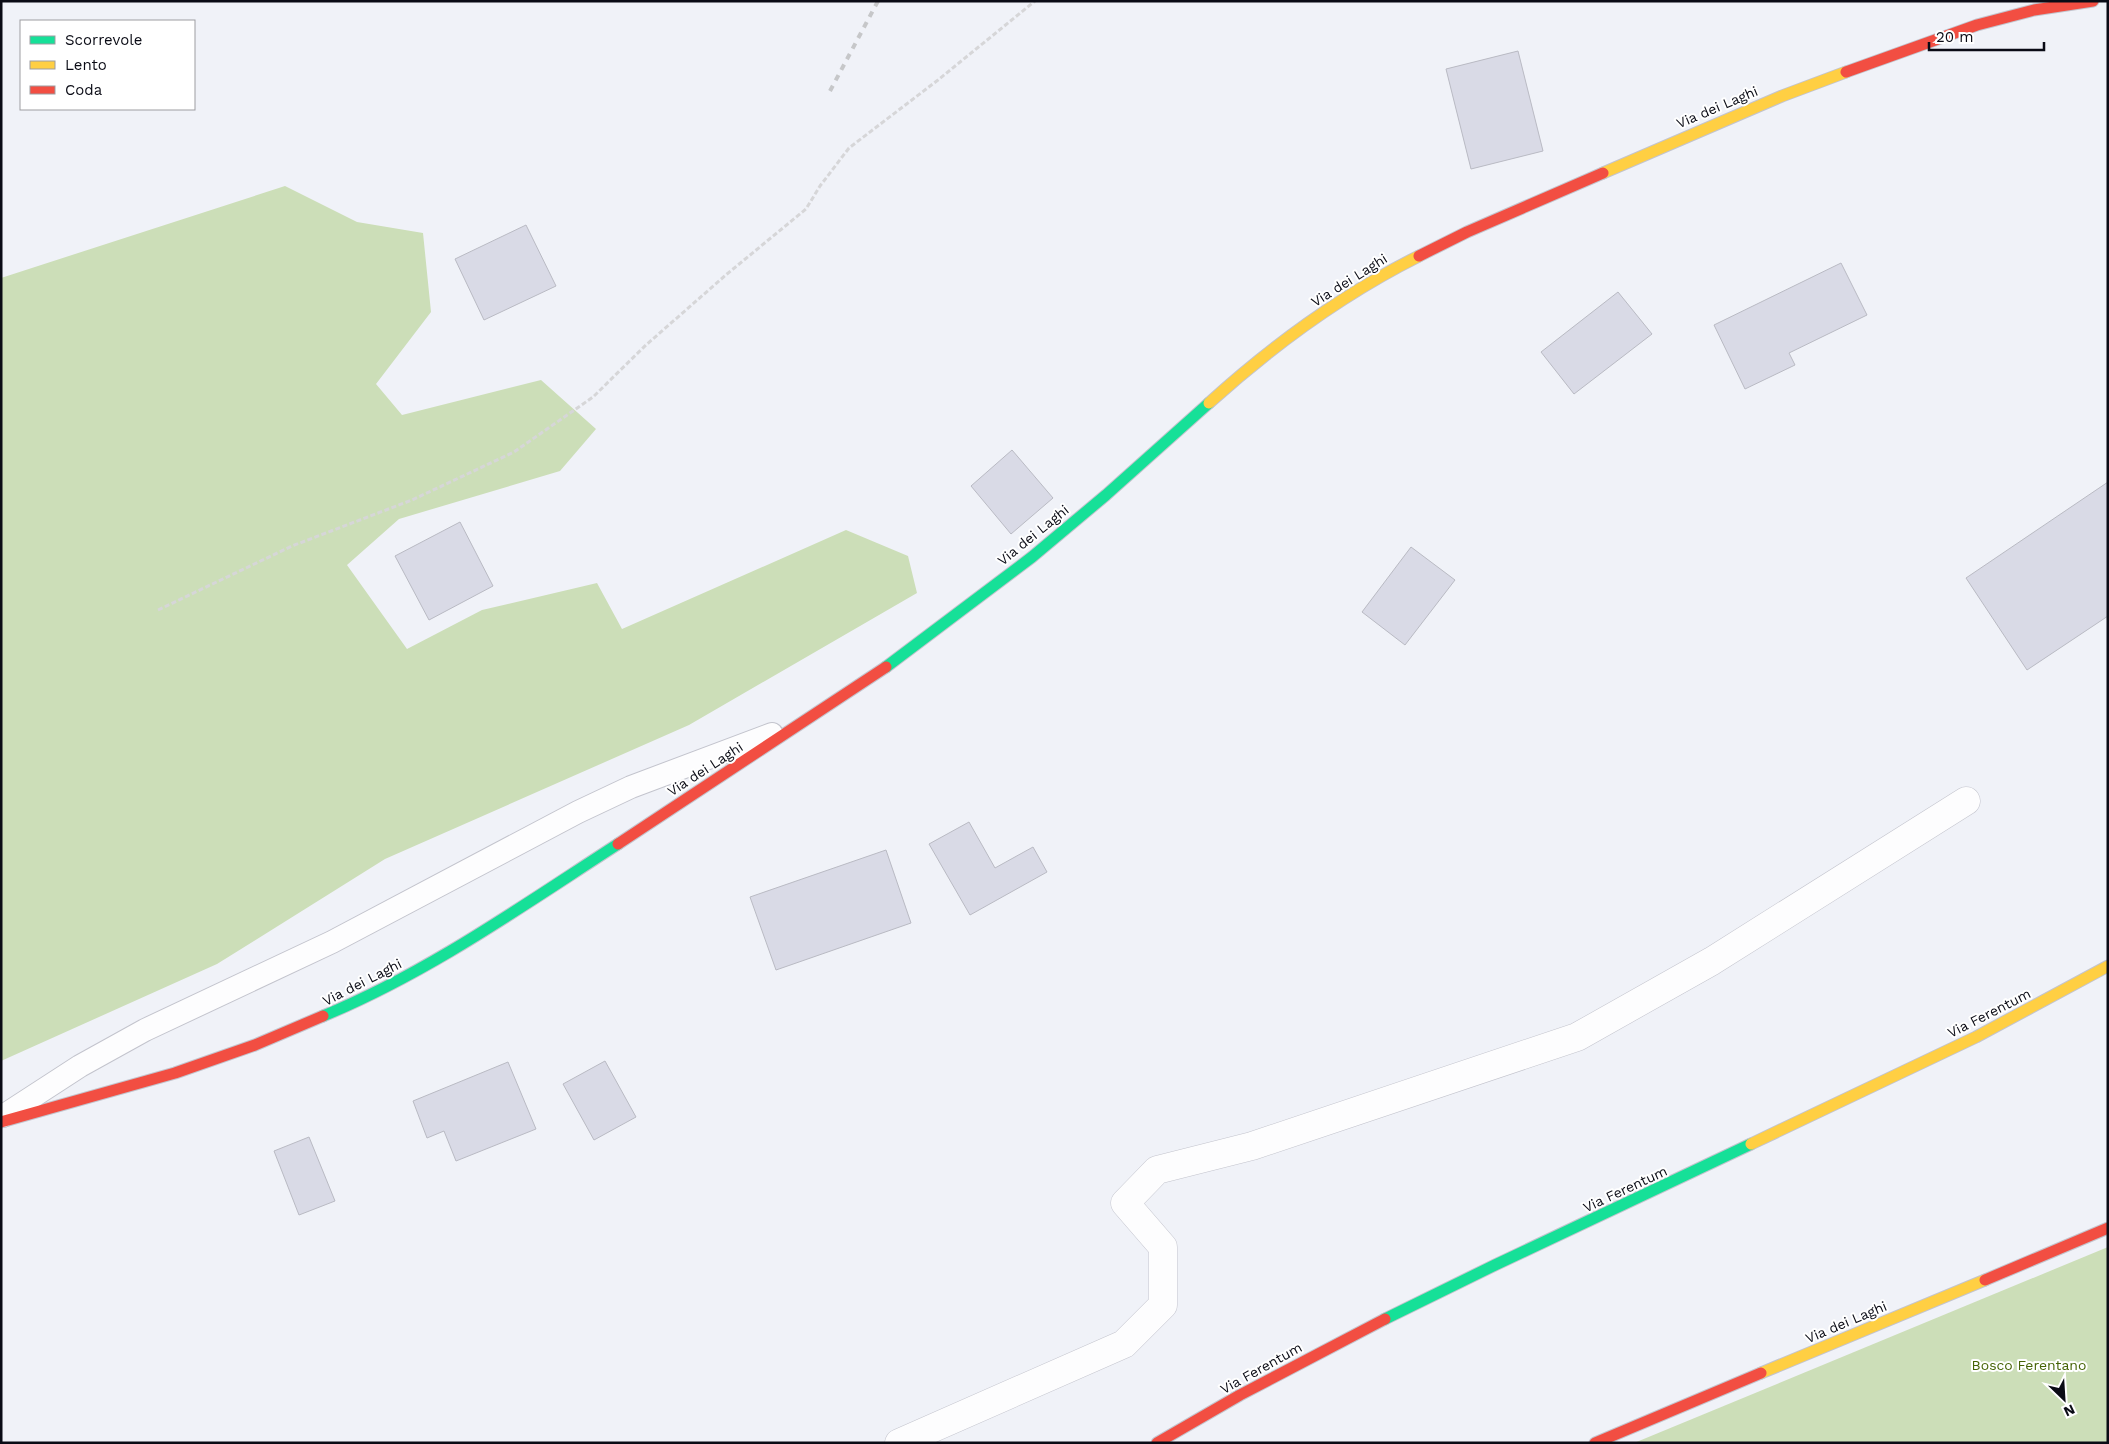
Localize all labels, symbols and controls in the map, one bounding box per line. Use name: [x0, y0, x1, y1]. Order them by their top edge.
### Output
legend: [20, 20, 195, 110]
scale bar: [1929, 20, 2044, 52]
text: 20 m: [1936, 28, 1974, 46]
text: Scorrevole: [65, 31, 143, 49]
text: Lento: [65, 56, 107, 74]
text: Coda: [65, 81, 103, 99]
street label: Via dei Laghi: [1674, 83, 1760, 131]
street label: Via dei Laghi: [1308, 250, 1390, 310]
street label: Via dei Laghi: [994, 502, 1072, 568]
street label: Via dei Laghi: [664, 739, 746, 799]
street label: Via dei Laghi: [320, 955, 404, 1009]
street label: Via Ferentum: [1945, 985, 2033, 1041]
street label: Via Ferentum: [1580, 1163, 1670, 1215]
street label: Via dei Laghi: [1803, 1298, 1889, 1346]
street label: Via Ferentum: [1217, 1339, 1305, 1397]
park label: Bosco Ferentano: [1972, 1357, 2086, 1373]
north arrow: [2039, 1374, 2089, 1424]
text: N: [2061, 1401, 2078, 1420]

